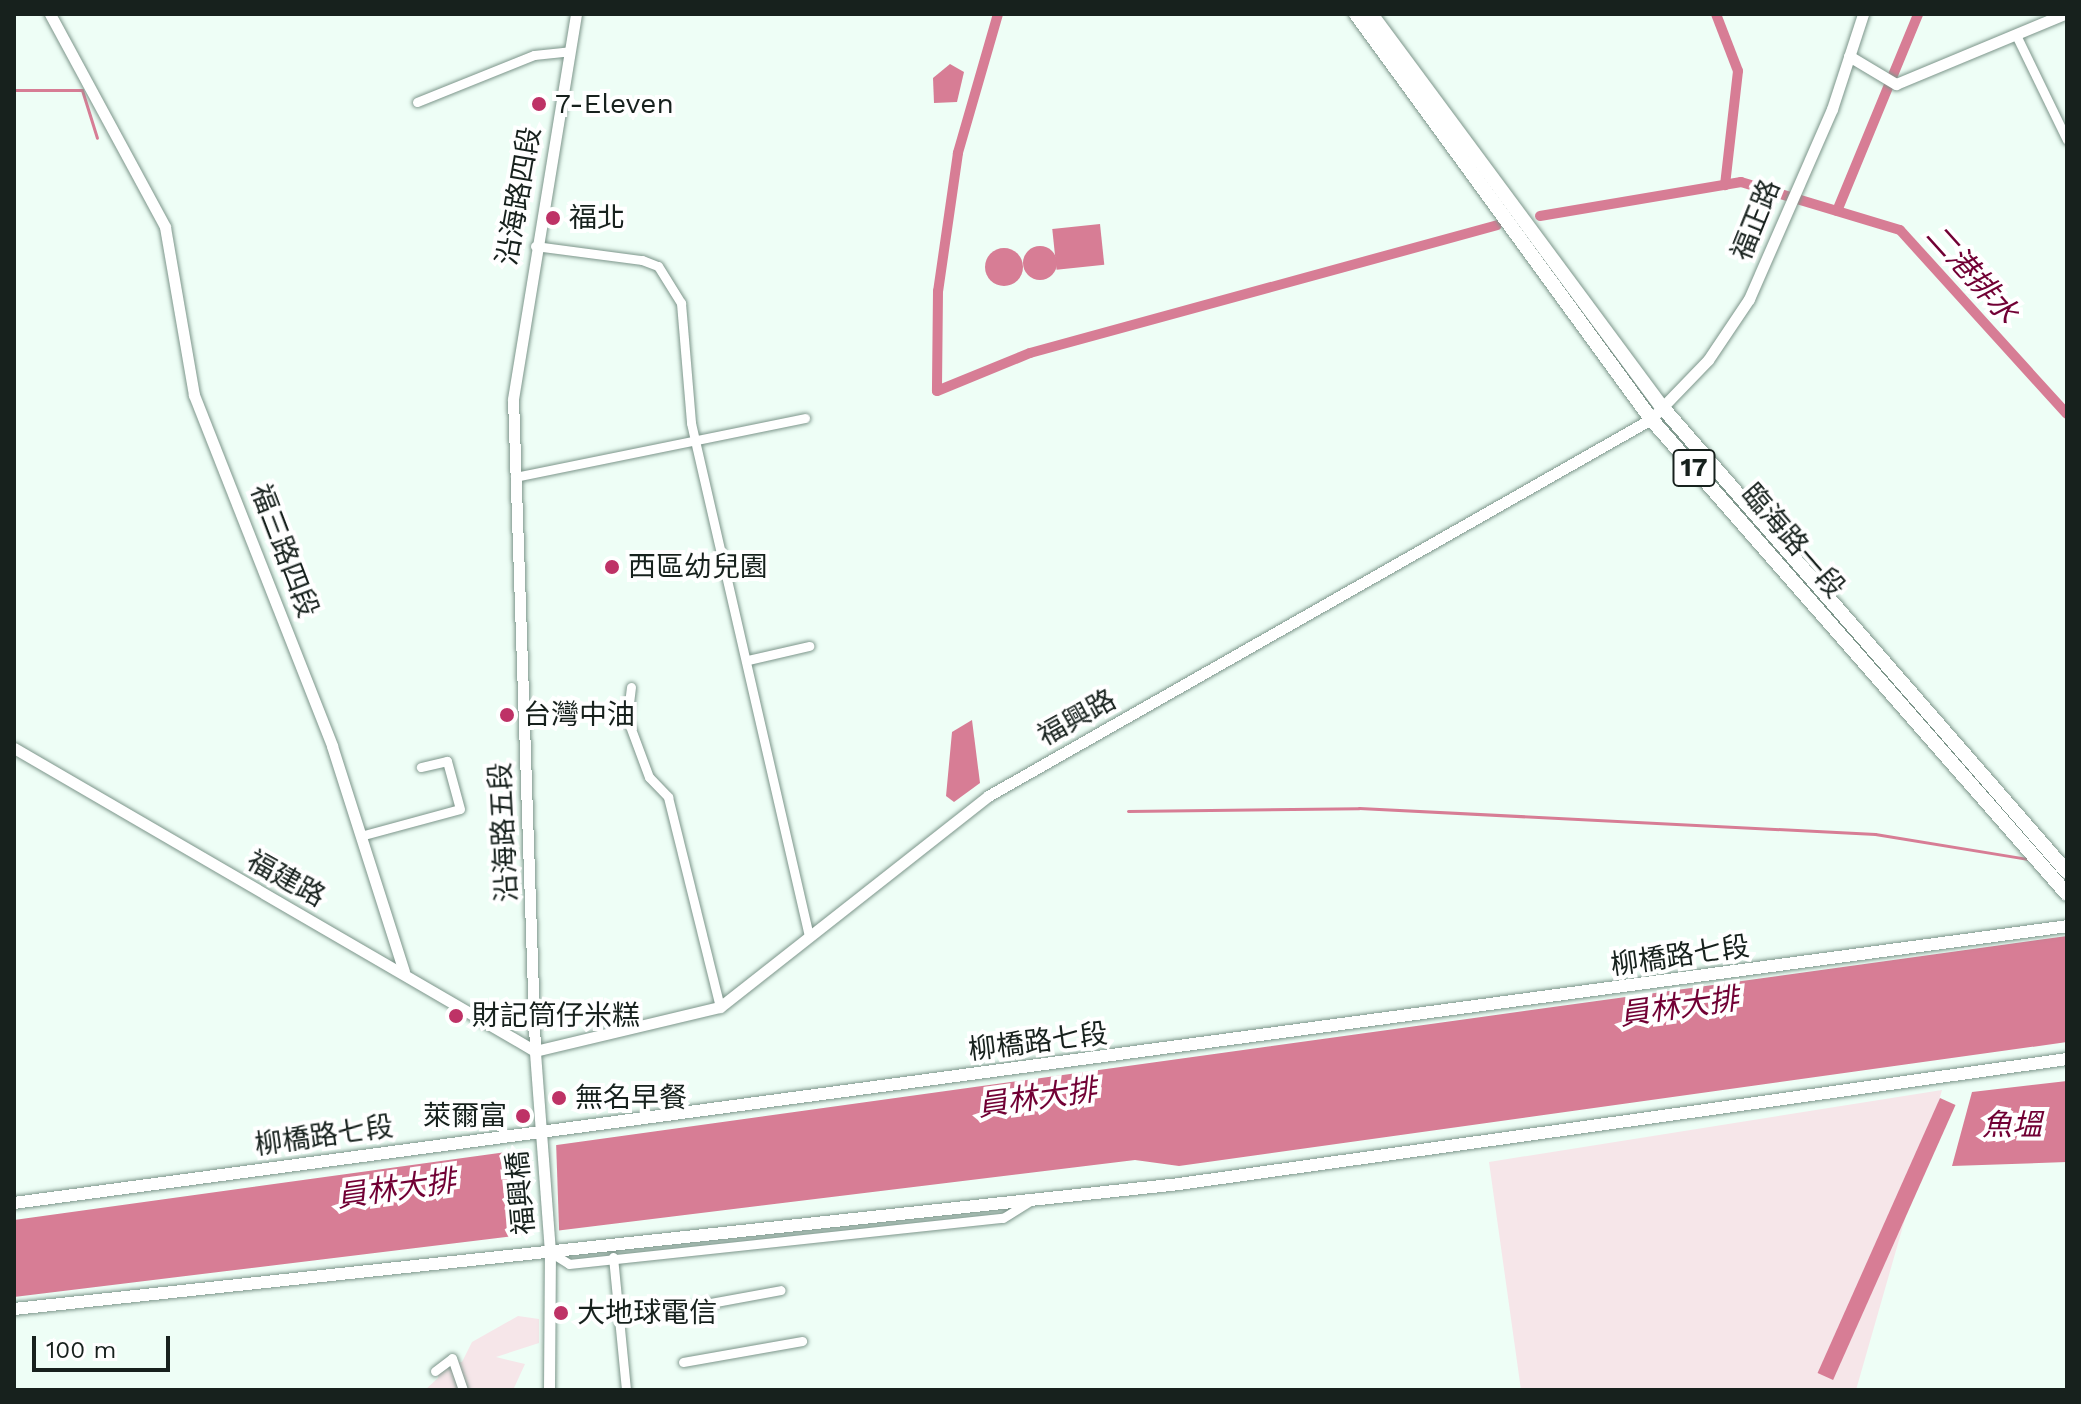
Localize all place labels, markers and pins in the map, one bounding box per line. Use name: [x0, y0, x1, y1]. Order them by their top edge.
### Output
place label: 7-Eleven: [555, 87, 674, 121]
marker: 7-Eleven: [530, 95, 548, 113]
place label: 福北: [569, 201, 625, 235]
marker: 福北: [544, 209, 562, 227]
place label: 西區幼兒園: [628, 550, 768, 584]
marker: 西區幼兒園: [603, 558, 621, 576]
place label: 台灣中油: [523, 698, 635, 732]
marker: 台灣中油: [498, 706, 516, 724]
place label: 財記筒仔米糕: [472, 999, 640, 1033]
marker: 財記筒仔米糕: [447, 1007, 465, 1025]
place label: 無名早餐: [575, 1081, 687, 1115]
marker: 無名早餐: [550, 1089, 568, 1107]
place label: 萊爾富: [423, 1099, 507, 1133]
marker: 萊爾富: [514, 1107, 532, 1125]
place label: 大地球電信: [577, 1296, 717, 1330]
marker: 大地球電信: [552, 1304, 570, 1322]

